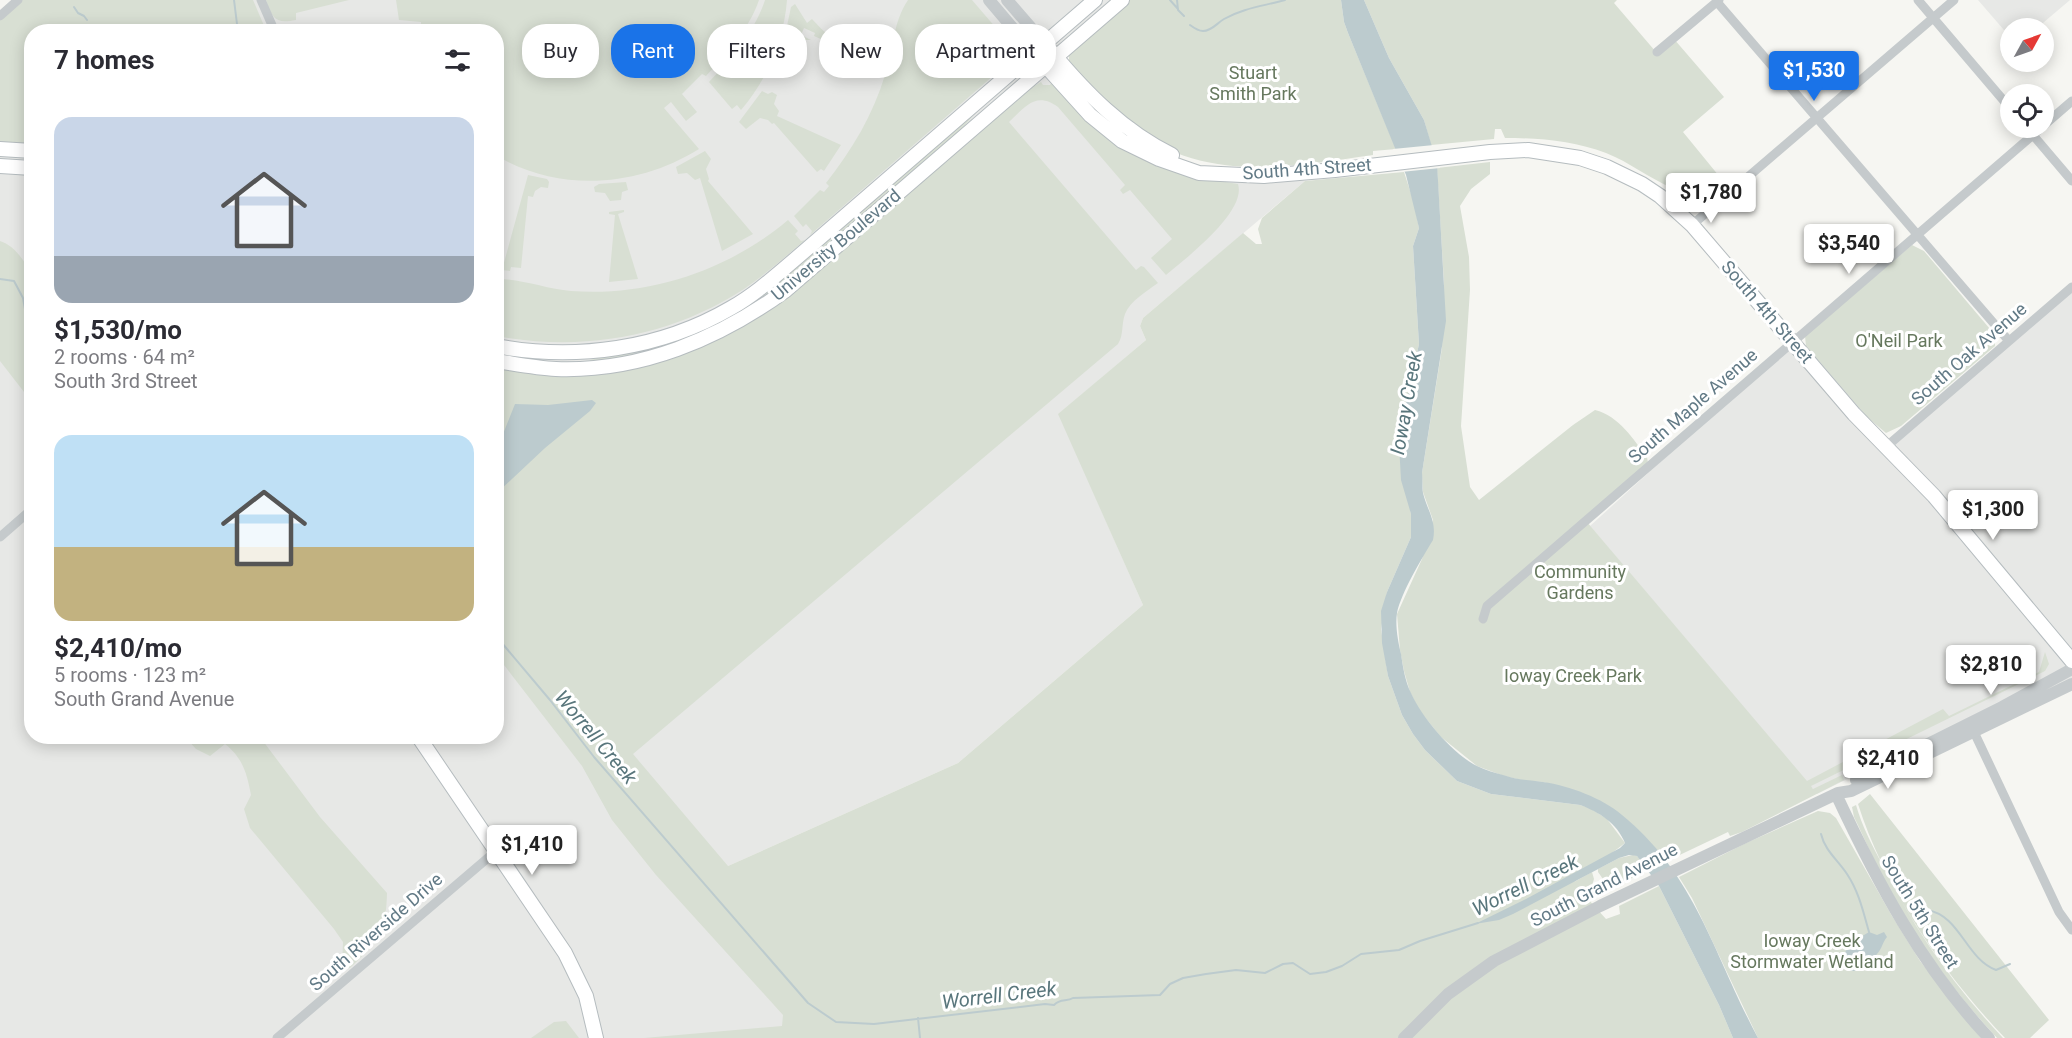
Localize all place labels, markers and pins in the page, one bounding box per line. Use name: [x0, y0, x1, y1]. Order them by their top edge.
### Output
pin: $1,530: [1765, 51, 1863, 102]
pin: $1,780: [1662, 173, 1760, 224]
pin: $3,540: [1800, 224, 1898, 275]
pin: $1,300: [1944, 490, 2042, 541]
pin: $2,810: [1942, 645, 2040, 696]
pin: $2,410: [1839, 739, 1937, 790]
pin: $1,410: [483, 825, 581, 876]

